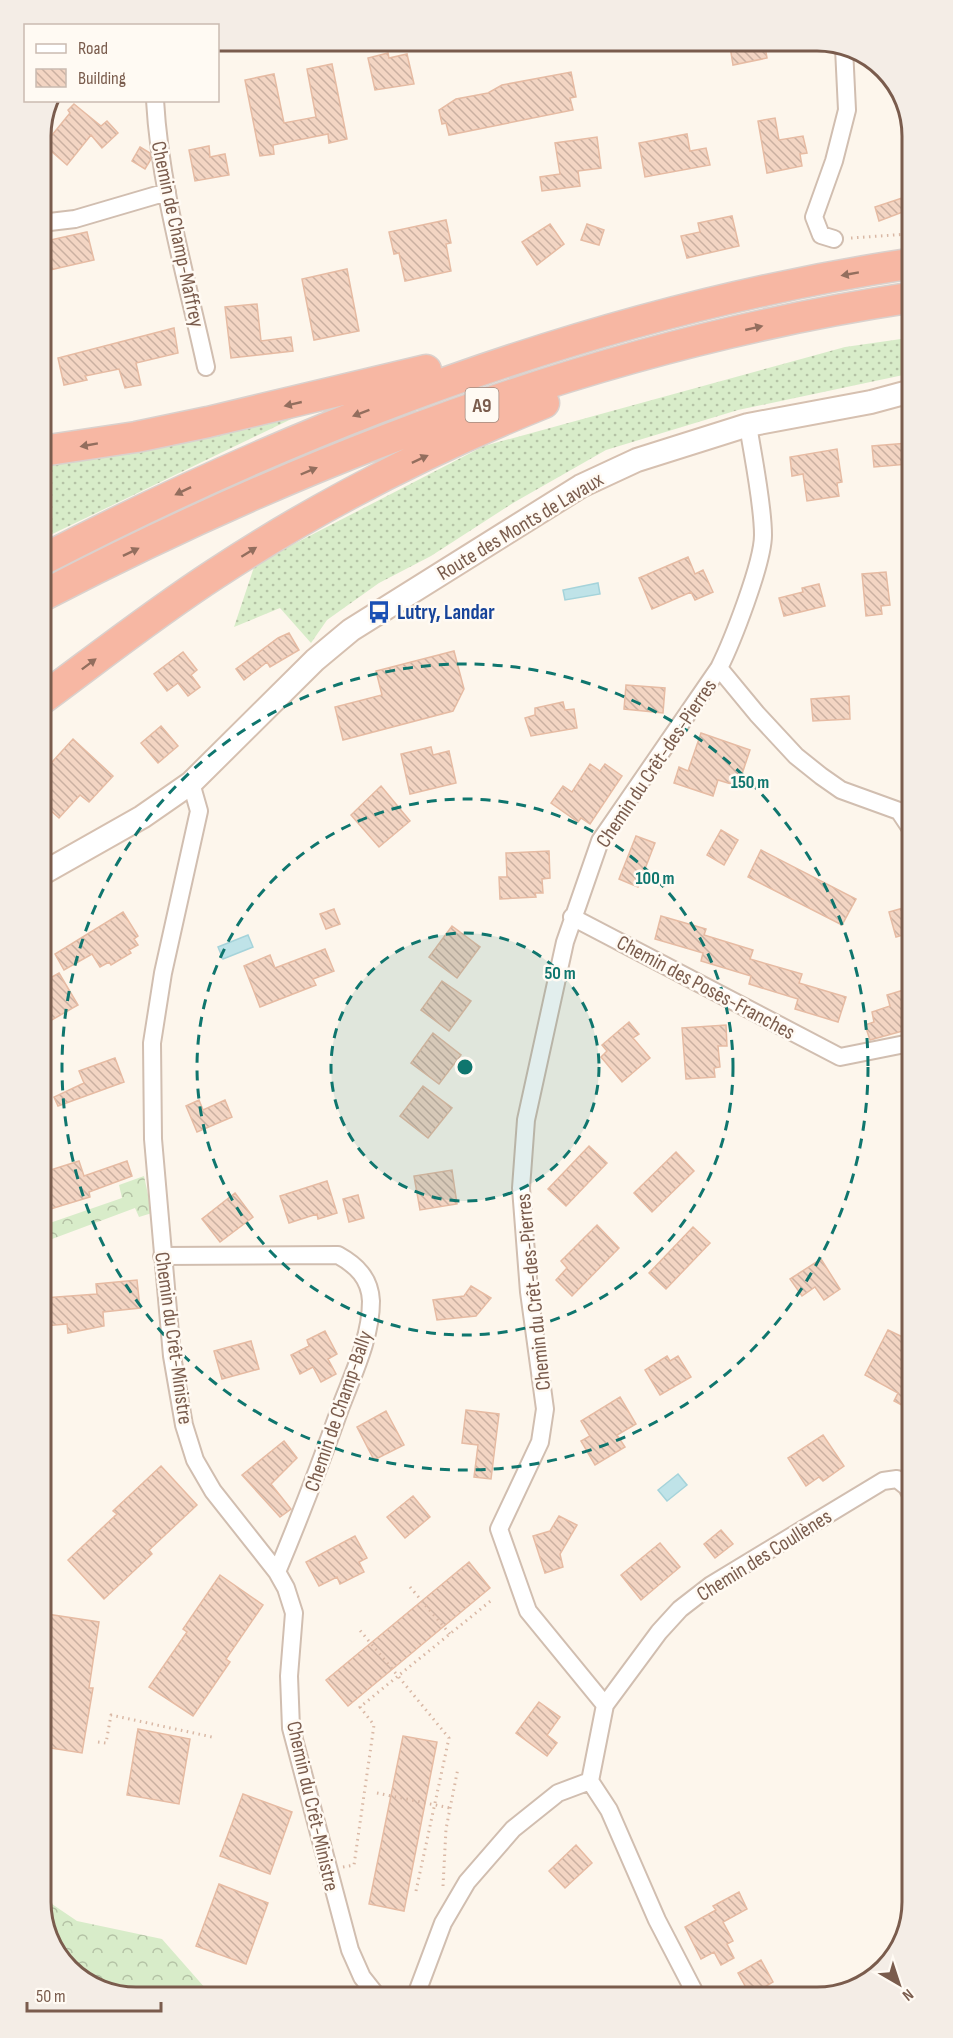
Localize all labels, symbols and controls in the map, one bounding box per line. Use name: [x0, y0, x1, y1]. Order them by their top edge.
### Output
legend: [24, 24, 219, 102]
text: Road: [78, 38, 108, 59]
text: Building: [78, 68, 126, 89]
street label: Chemin de Champ-Maffrey: [146, 139, 209, 329]
one-way arrow: [840, 270, 859, 279]
one-way arrow: [745, 323, 763, 333]
road number: A9: [466, 388, 498, 422]
one-way arrow: [284, 399, 303, 409]
one-way arrow: [352, 408, 370, 418]
one-way arrow: [79, 441, 98, 450]
one-way arrow: [411, 454, 429, 464]
one-way arrow: [300, 466, 318, 475]
street label: Route des Monts de Lavaux: [433, 467, 608, 586]
one-way arrow: [174, 486, 191, 495]
one-way arrow: [123, 547, 140, 556]
one-way arrow: [241, 547, 257, 558]
bus stop icon: Lutry, Landar: [366, 599, 392, 625]
place label: Lutry, Landar: [397, 600, 495, 625]
one-way arrow: [81, 658, 97, 670]
street label: Chemin du Crêt-des-Pierres: [591, 674, 722, 852]
text: 150 m: [731, 772, 769, 793]
text: 100 m: [636, 868, 675, 889]
street label: Chemin des Poses-Franches: [612, 930, 799, 1045]
text: 50 m: [544, 963, 576, 984]
centre of rings: [455, 1057, 475, 1077]
street label: Chemin du Crêt-des-Pierres: [511, 1192, 556, 1392]
street label: Chemin du Crêt-Ministre: [149, 1250, 198, 1426]
street label: Chemin de Champ-Bally: [299, 1327, 378, 1495]
street label: Chemin des Coullènes: [692, 1504, 836, 1607]
street label: Chemin du Crêt-Ministre: [281, 1719, 344, 1894]
north arrow: [869, 1954, 929, 2014]
scale bar: [27, 1975, 160, 2013]
text: N: [898, 1984, 917, 2005]
text: 50 m: [36, 1986, 66, 2007]

